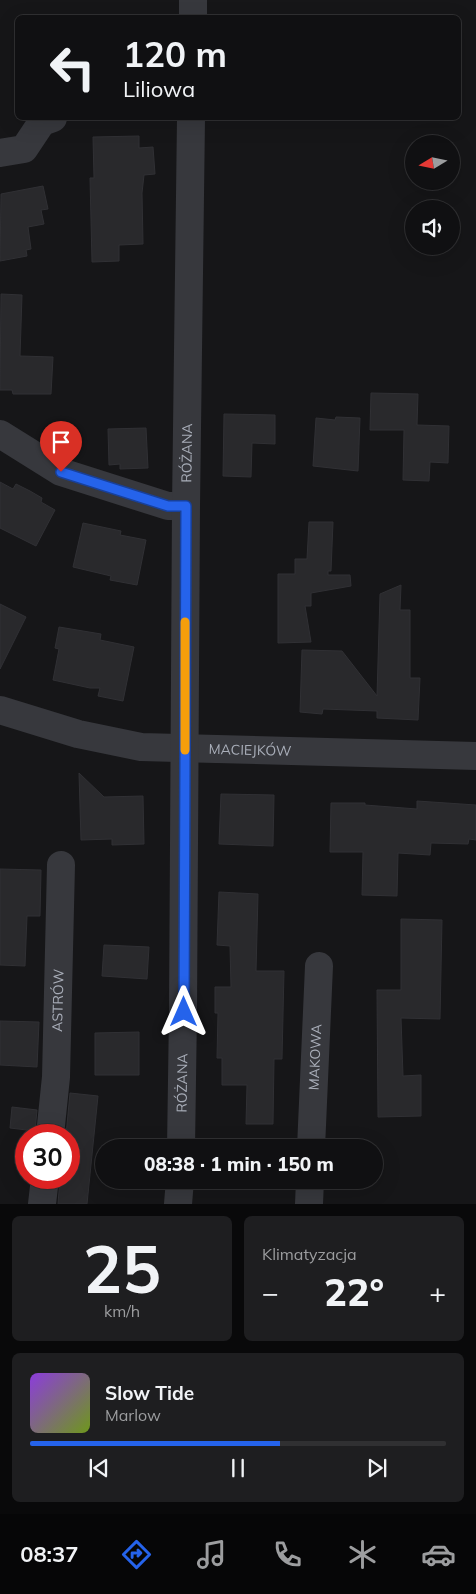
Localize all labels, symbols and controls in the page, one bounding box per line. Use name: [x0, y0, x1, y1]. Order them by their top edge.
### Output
text: 120 m: [123, 32, 227, 76]
icon: left: [40, 35, 105, 100]
text: Liliowa: [123, 75, 195, 103]
north arrow: [405, 135, 460, 190]
map controls: [405, 135, 460, 255]
button: sound: [405, 200, 460, 255]
pin: [40, 421, 82, 472]
street label: RÓŻANA: [177, 422, 196, 483]
icon: arrive: [47, 428, 75, 456]
street label: MACIEJKÓW: [208, 740, 292, 760]
street label: ASTRÓW: [48, 968, 68, 1032]
position arrow: [157, 985, 209, 1037]
street label: MAKOWA: [305, 1023, 325, 1091]
street label: RÓŻANA: [173, 1052, 191, 1113]
speed limit sign: 30: [15, 1124, 80, 1189]
text: 08:38 · 1 min · 150 m: [144, 1152, 334, 1176]
text: 25: [83, 1228, 161, 1309]
text: Klimatyzacja: [262, 1244, 357, 1264]
text: 22°: [324, 1268, 384, 1316]
text: −: [262, 1275, 279, 1310]
text: +: [429, 1275, 446, 1310]
text: km/h: [104, 1301, 140, 1321]
text: Slow Tide: [105, 1381, 194, 1405]
text: Marlow: [105, 1405, 161, 1425]
icon: previous: [85, 1454, 113, 1482]
icon: pause: [224, 1454, 252, 1482]
icon: next: [363, 1454, 391, 1482]
icon: directions: [119, 1537, 154, 1572]
icon: music: [194, 1537, 229, 1572]
icon: phone: [270, 1537, 305, 1572]
icon: climate: [345, 1537, 380, 1572]
icon: car: [421, 1537, 456, 1572]
text: 08:37: [20, 1540, 78, 1568]

